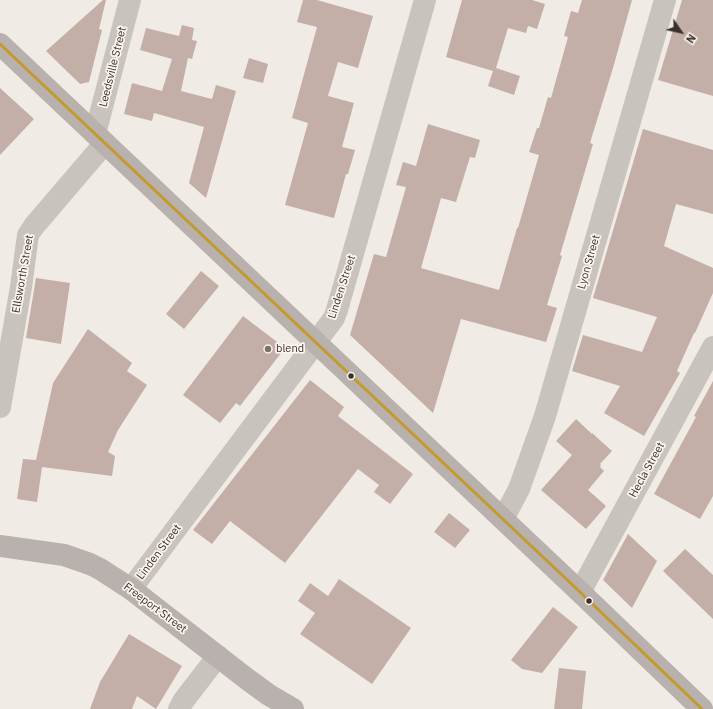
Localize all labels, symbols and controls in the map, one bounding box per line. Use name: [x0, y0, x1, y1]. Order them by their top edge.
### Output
north arrow: [661, 12, 701, 52]
street label: Leedsville Street: [97, 26, 129, 108]
text: N: [683, 31, 699, 46]
street label: Lyon Street: [575, 233, 603, 291]
street label: Ellsworth Street: [10, 234, 36, 314]
street label: Linden Street: [326, 254, 358, 320]
place label: blend: [276, 342, 304, 356]
marker: blend: [263, 344, 273, 354]
unlabelled marker: [346, 371, 356, 381]
street label: Hecla Street: [626, 440, 668, 500]
street label: Linden Street: [134, 522, 184, 582]
street label: Freeport Street: [121, 580, 189, 636]
unlabelled marker: [584, 596, 594, 606]

